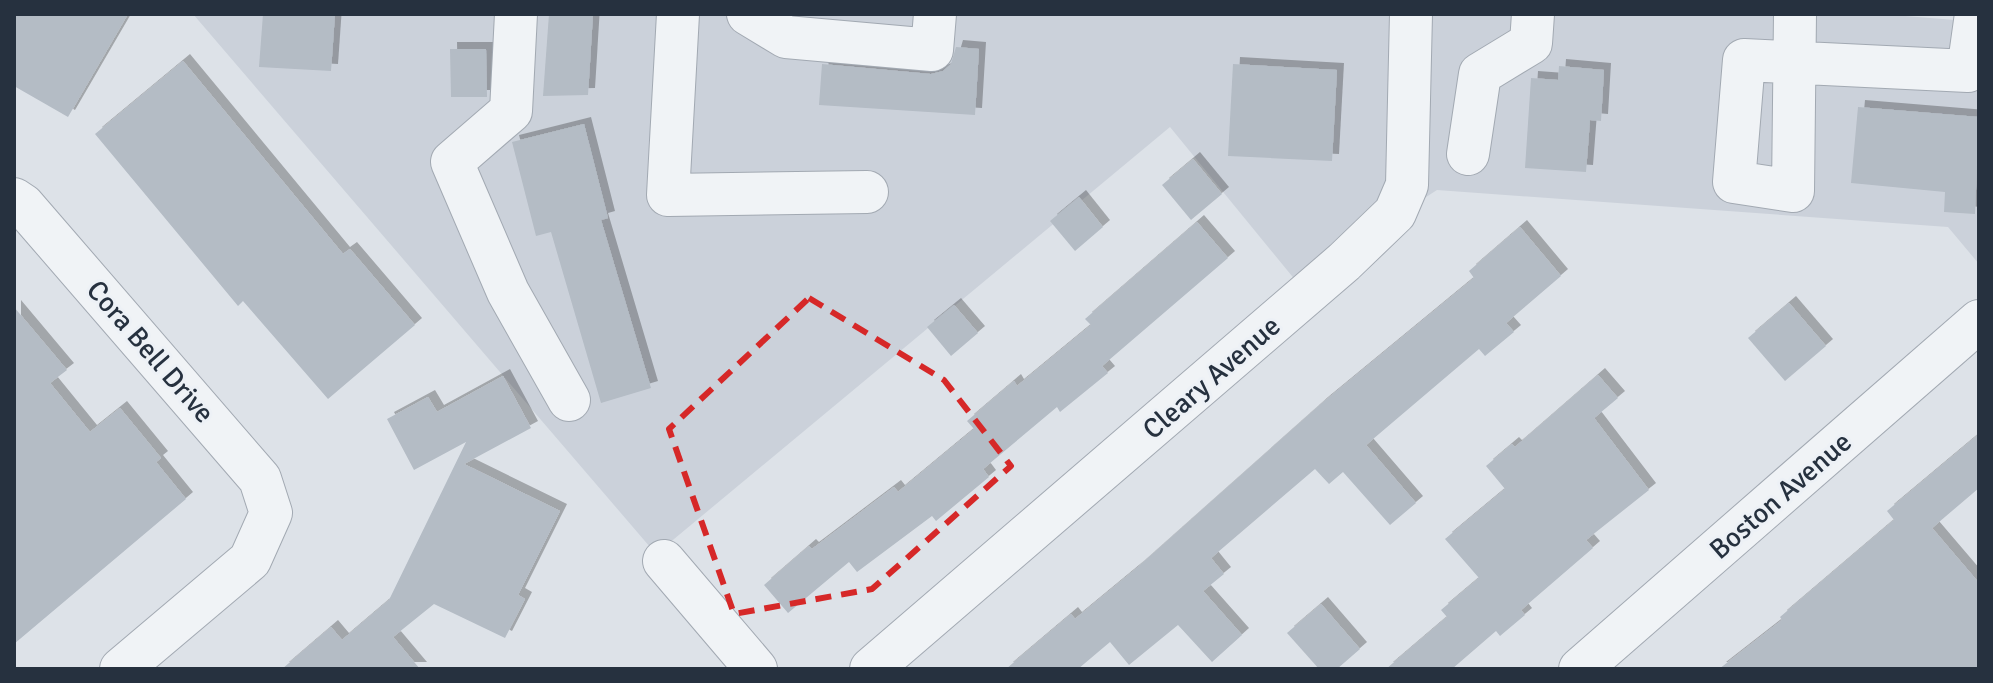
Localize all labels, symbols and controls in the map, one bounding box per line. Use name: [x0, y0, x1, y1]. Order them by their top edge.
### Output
street label: Cora Bell Drive: [79, 273, 221, 430]
street label: Cleary Avenue: [1136, 309, 1287, 447]
street label: Boston Avenue: [1703, 425, 1859, 567]

